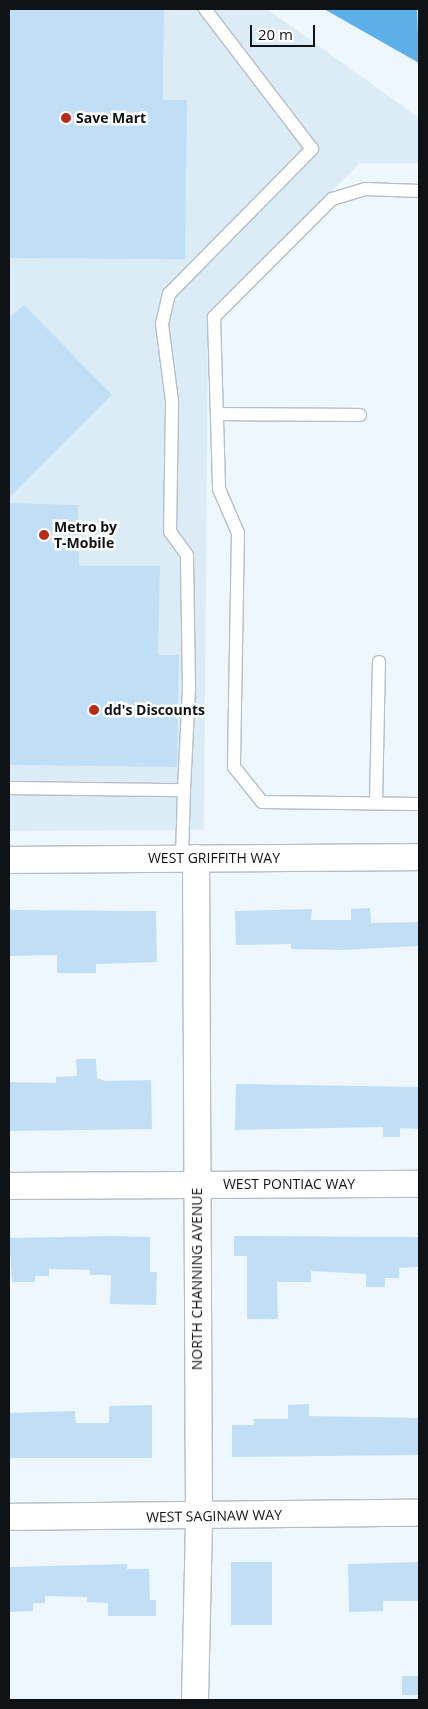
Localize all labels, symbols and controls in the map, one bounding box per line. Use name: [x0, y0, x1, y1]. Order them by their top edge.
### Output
scale bar: [253, 15, 318, 47]
text: 20 m: [258, 24, 293, 44]
place label: Save Mart: [76, 110, 146, 126]
marker: Save Mart: [60, 112, 72, 124]
place label: Metro by T-Mobile: [54, 519, 117, 552]
marker: Metro by T-Mobile: [38, 529, 50, 541]
place label: dd's Discounts: [104, 702, 205, 718]
marker: dd's Discounts: [88, 704, 100, 716]
street label: WEST GRIFFITH WAY: [148, 850, 280, 866]
street label: WEST PONTIAC WAY: [223, 1176, 355, 1192]
street label: NORTH CHANNING AVENUE: [189, 1188, 205, 1370]
street label: WEST SAGINAW WAY: [146, 1506, 282, 1526]

